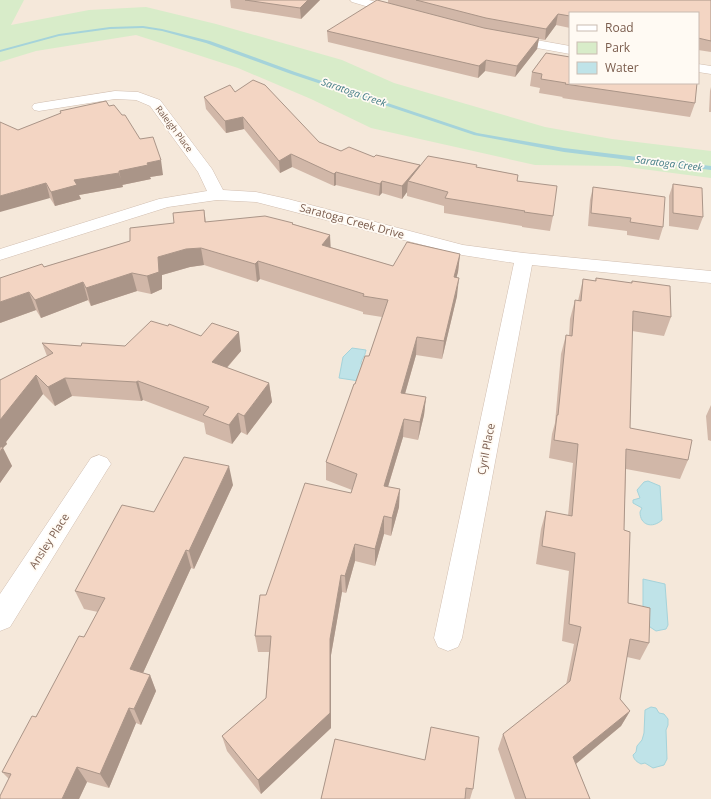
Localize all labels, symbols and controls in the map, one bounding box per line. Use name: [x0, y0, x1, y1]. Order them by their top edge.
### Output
legend: [569, 12, 699, 84]
text: Road: [605, 19, 634, 36]
text: Park: [605, 39, 631, 56]
text: Water: [605, 59, 639, 76]
water label: Saratoga Creek: [320, 74, 389, 110]
street label: Raleigh Place: [153, 103, 196, 155]
water label: Saratoga Creek: [635, 152, 704, 174]
street label: Saratoga Creek Drive: [298, 199, 406, 242]
street label: Cyril Place: [473, 422, 498, 476]
street label: Ansley Place: [25, 510, 72, 571]

